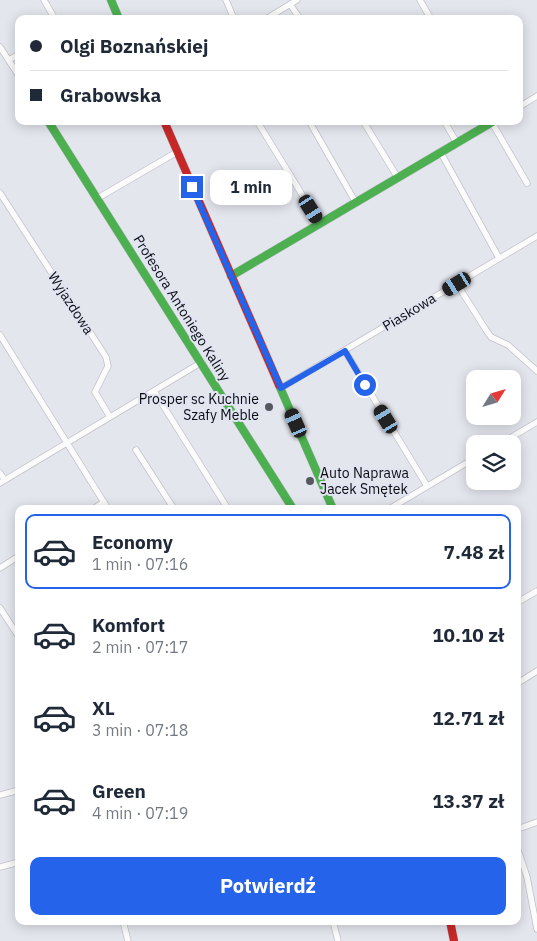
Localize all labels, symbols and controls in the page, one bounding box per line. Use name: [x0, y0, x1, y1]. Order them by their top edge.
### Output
text: Olgi Boznańskiej: [60, 34, 208, 58]
text: Grabowska: [60, 83, 161, 107]
callout: 1 min: [210, 170, 292, 204]
route end: [181, 176, 203, 198]
text: 1 min: [230, 177, 272, 197]
car: [296, 192, 325, 226]
street label: Profesora Antoniego Kaliny: [129, 231, 235, 385]
street label: Wyjazdowa: [44, 268, 98, 338]
car: [440, 270, 473, 298]
street label: Piaskowa: [379, 289, 439, 335]
north arrow: [466, 370, 521, 425]
map controls: [466, 370, 521, 490]
route start: [354, 374, 376, 396]
place label: Prosper sc Kuchnie Szafy Meble: [139, 390, 259, 424]
marker: Prosper sc Kuchnie Szafy Meble: [263, 401, 275, 413]
car: [371, 402, 400, 436]
car: [283, 406, 308, 440]
button: layers: [466, 435, 521, 490]
place label: Auto Naprawa Jacek Smętek: [320, 464, 410, 498]
marker: Auto Naprawa Jacek Smętek: [304, 475, 316, 487]
icon: car: [32, 529, 77, 574]
text: Economy: [92, 530, 173, 554]
text: 7.48 zł: [444, 540, 504, 564]
text: 1 min · 07:16: [92, 554, 188, 574]
icon: car: [32, 612, 77, 657]
text: Komfort: [92, 613, 165, 637]
text: 10.10 zł: [432, 623, 504, 647]
text: 2 min · 07:17: [92, 637, 188, 657]
icon: car: [32, 695, 77, 740]
text: XL: [92, 696, 115, 720]
text: 12.71 zł: [432, 706, 504, 730]
text: 3 min · 07:18: [92, 720, 188, 740]
icon: car: [32, 778, 77, 823]
text: Green: [92, 779, 146, 803]
text: 13.37 zł: [432, 789, 504, 813]
text: 4 min · 07:19: [92, 803, 188, 823]
button: Potwierdź: [30, 857, 506, 915]

